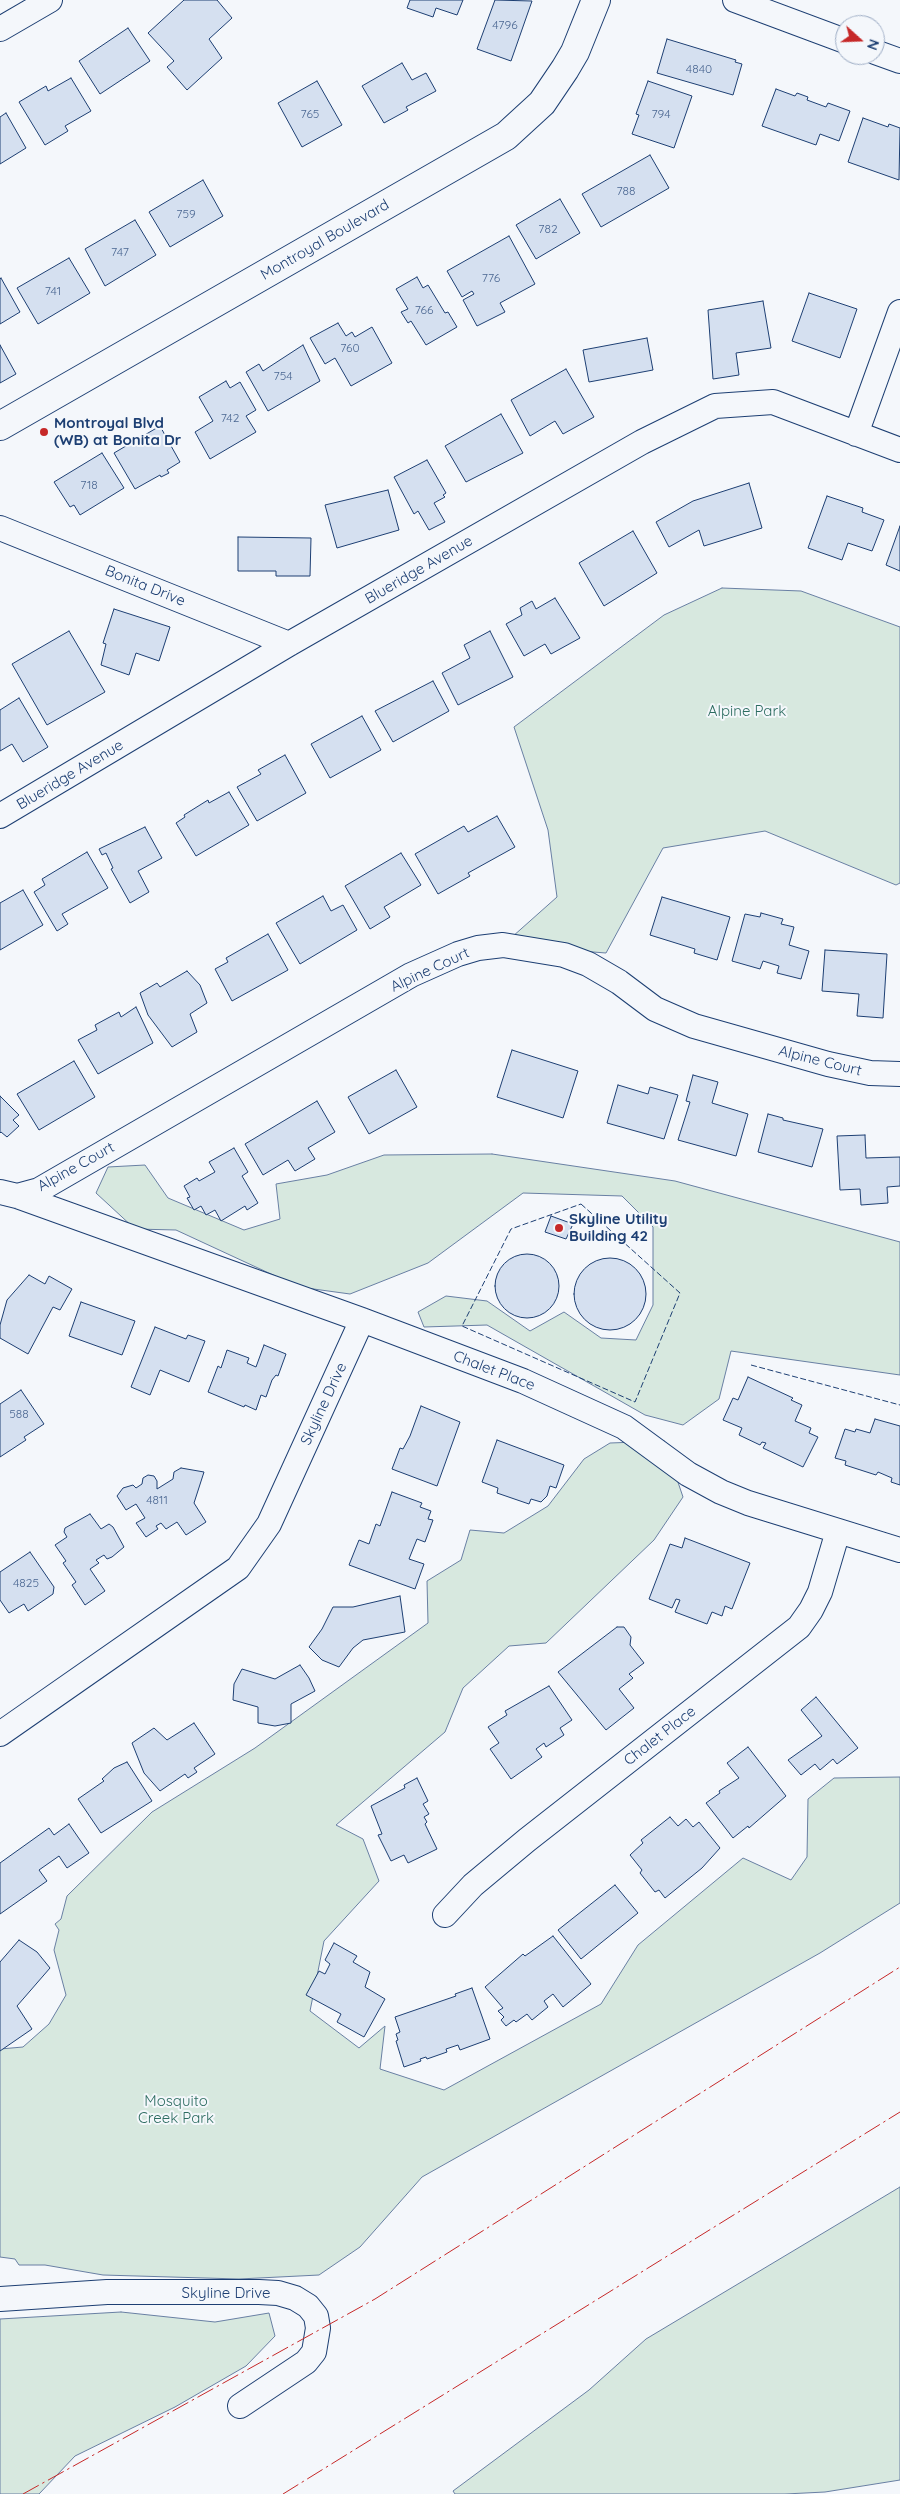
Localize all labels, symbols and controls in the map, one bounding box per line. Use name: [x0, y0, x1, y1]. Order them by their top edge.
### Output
north arrow: [835, 15, 885, 65]
house number: 4796: [492, 18, 518, 32]
text: N: [863, 37, 883, 53]
house number: 4840: [686, 62, 712, 76]
house number: 765: [301, 107, 319, 121]
house number: 794: [651, 107, 671, 121]
house number: 788: [616, 184, 636, 198]
street label: Montroyal Boulevard: [258, 196, 392, 284]
house number: 759: [176, 207, 196, 221]
house number: 782: [538, 222, 558, 236]
house number: 747: [111, 245, 129, 259]
house number: 776: [482, 271, 500, 285]
house number: 741: [45, 284, 61, 298]
house number: 766: [415, 303, 433, 317]
house number: 760: [340, 341, 360, 355]
house number: 754: [273, 369, 293, 383]
house number: 742: [221, 411, 239, 425]
place label: Montroyal Blvd (WB) at Bonita Dr: [54, 414, 181, 449]
marker: Montroyal Blvd (WB) at Bonita Dr: [38, 426, 50, 438]
house number: 718: [80, 478, 98, 492]
street label: Blueridge Avenue: [362, 532, 476, 608]
street label: Bonita Drive: [102, 562, 188, 610]
park label: Alpine Park: [708, 702, 786, 720]
street label: Blueridge Avenue: [13, 736, 127, 814]
street label: Alpine Court: [388, 944, 472, 996]
street label: Alpine Court: [777, 1042, 863, 1080]
street label: Alpine Court: [34, 1139, 118, 1195]
place label: Skyline Utility Building 42: [569, 1210, 668, 1245]
marker: Skyline Utility Building 42: [553, 1222, 565, 1234]
street label: Chalet Place: [451, 1347, 537, 1395]
street label: Skyline Drive: [297, 1360, 351, 1448]
house number: 588: [9, 1407, 29, 1421]
house number: 4811: [146, 1493, 168, 1507]
house number: 4825: [13, 1576, 39, 1590]
street label: Chalet Place: [621, 1702, 699, 1770]
park label: Mosquito Creek Park: [138, 2092, 214, 2127]
street label: Skyline Drive: [182, 2284, 270, 2302]

